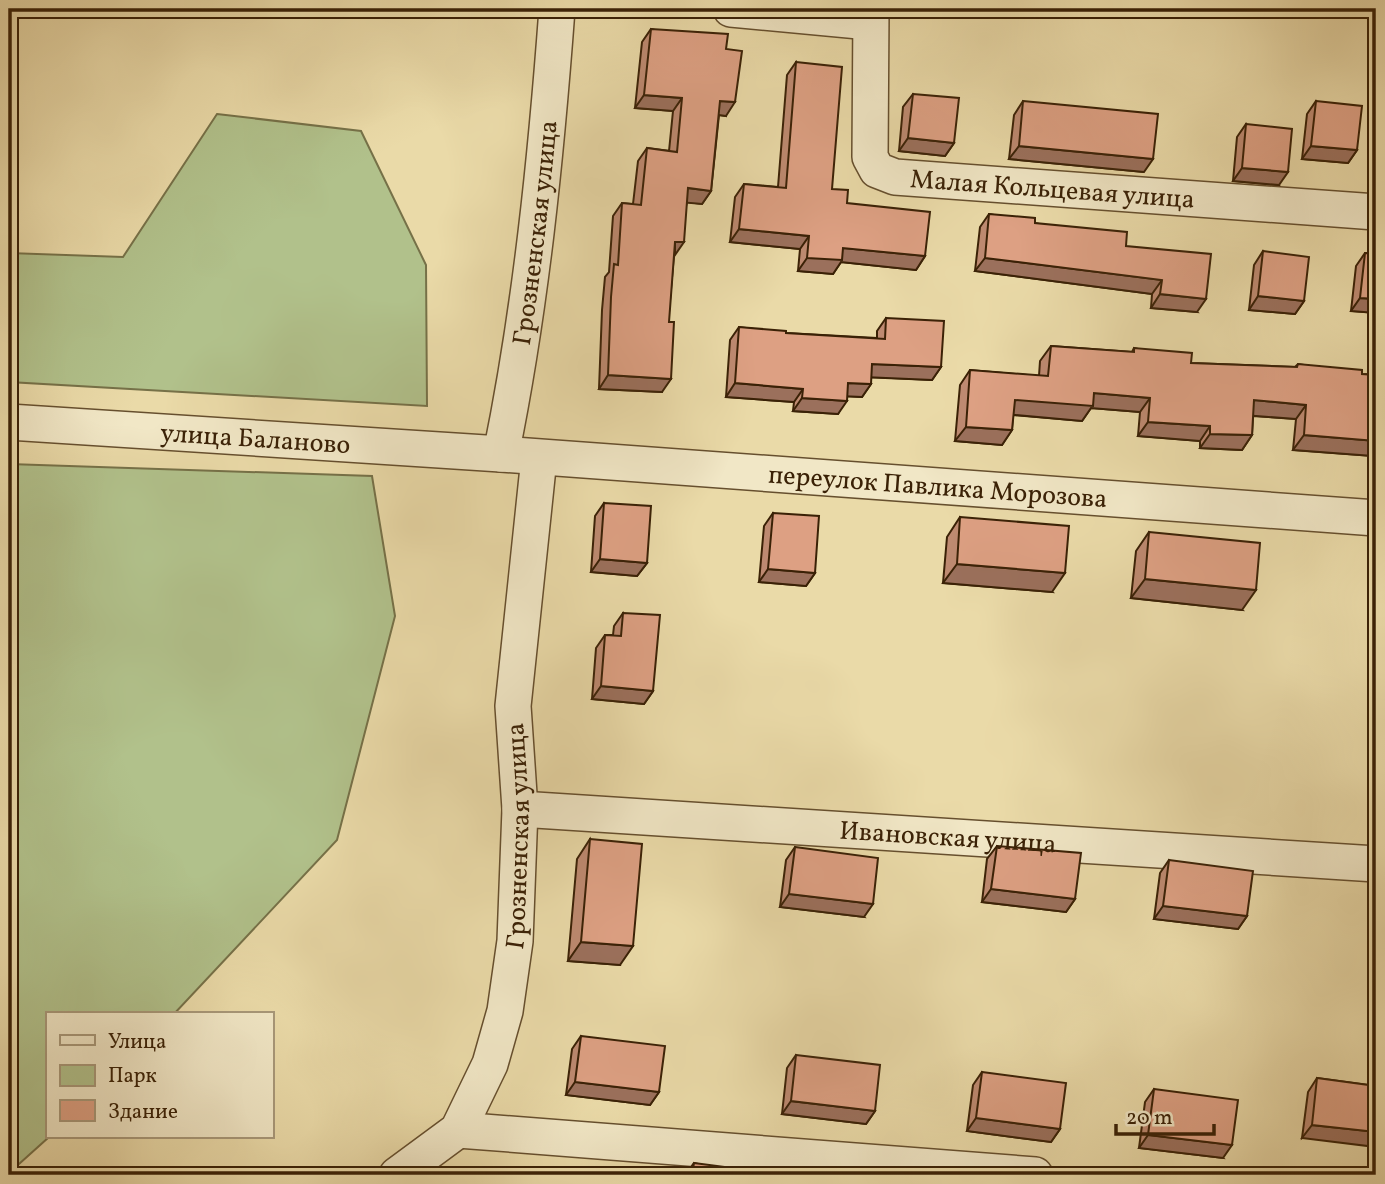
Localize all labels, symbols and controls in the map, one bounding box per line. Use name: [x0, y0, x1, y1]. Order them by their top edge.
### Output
street label: Грозненская улица: [505, 119, 568, 348]
street label: Малая Кольцевая улица: [909, 162, 1196, 219]
street label: улица Баланово: [159, 416, 352, 464]
street label: переулок Павлика Морозова: [767, 458, 1108, 518]
street label: Грозненская улица: [498, 722, 540, 952]
street label: Ивановская улица: [838, 814, 1058, 863]
legend: [46, 1012, 273, 1138]
text: Улица: [108, 1028, 166, 1057]
text: Парк: [108, 1062, 157, 1091]
scale bar: [1116, 1093, 1214, 1137]
text: Здание: [108, 1098, 178, 1127]
text: 20 m: [1126, 1104, 1172, 1133]

